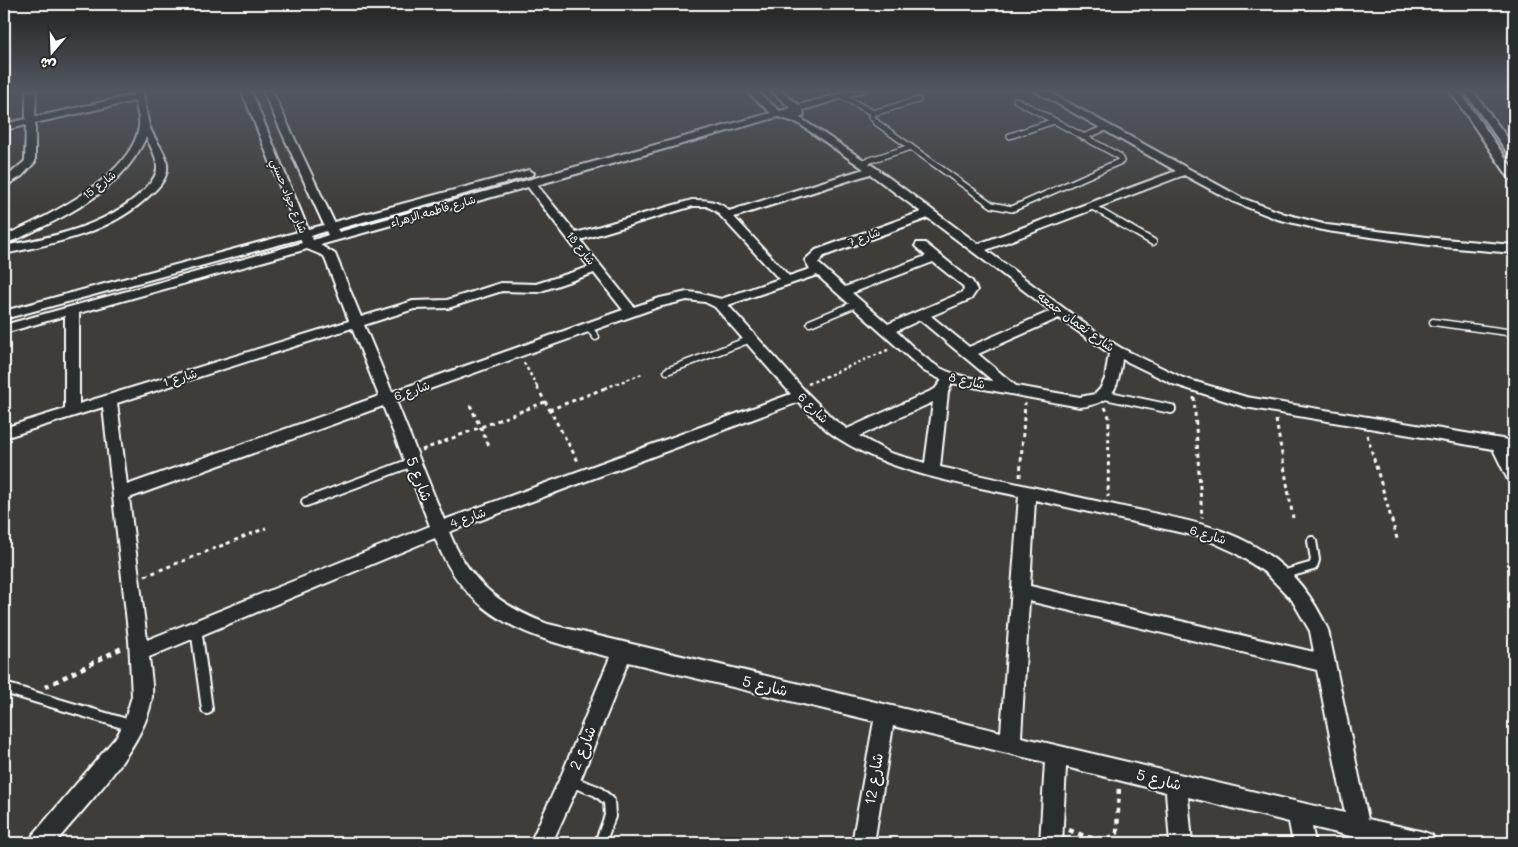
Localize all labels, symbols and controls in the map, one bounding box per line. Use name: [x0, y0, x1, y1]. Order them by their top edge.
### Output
north arrow: [28, 28, 78, 78]
text: ش: [37, 53, 58, 76]
street label: شارع جواد حسني: [264, 156, 311, 237]
street label: شارع 15: [79, 167, 120, 204]
street label: شارع فاطمه الزهراء: [389, 191, 478, 232]
street label: شارع 7: [846, 224, 883, 251]
street label: شارع 18: [562, 228, 599, 269]
street label: شارع نعمان جمعه: [1034, 288, 1118, 356]
street label: شارع 1: [161, 364, 199, 392]
street label: شارع 8: [947, 368, 987, 394]
street label: شارع 6: [392, 376, 432, 406]
street label: شارع 6: [794, 389, 832, 427]
street label: شارع 5: [401, 454, 438, 504]
street label: شارع 4: [448, 503, 488, 533]
street label: شارع 6: [1188, 521, 1228, 549]
street label: شارع 5: [740, 670, 790, 701]
street label: شارع 2: [564, 723, 601, 773]
street label: شارع 12: [859, 751, 888, 806]
street label: شارع 5: [1134, 764, 1184, 795]

